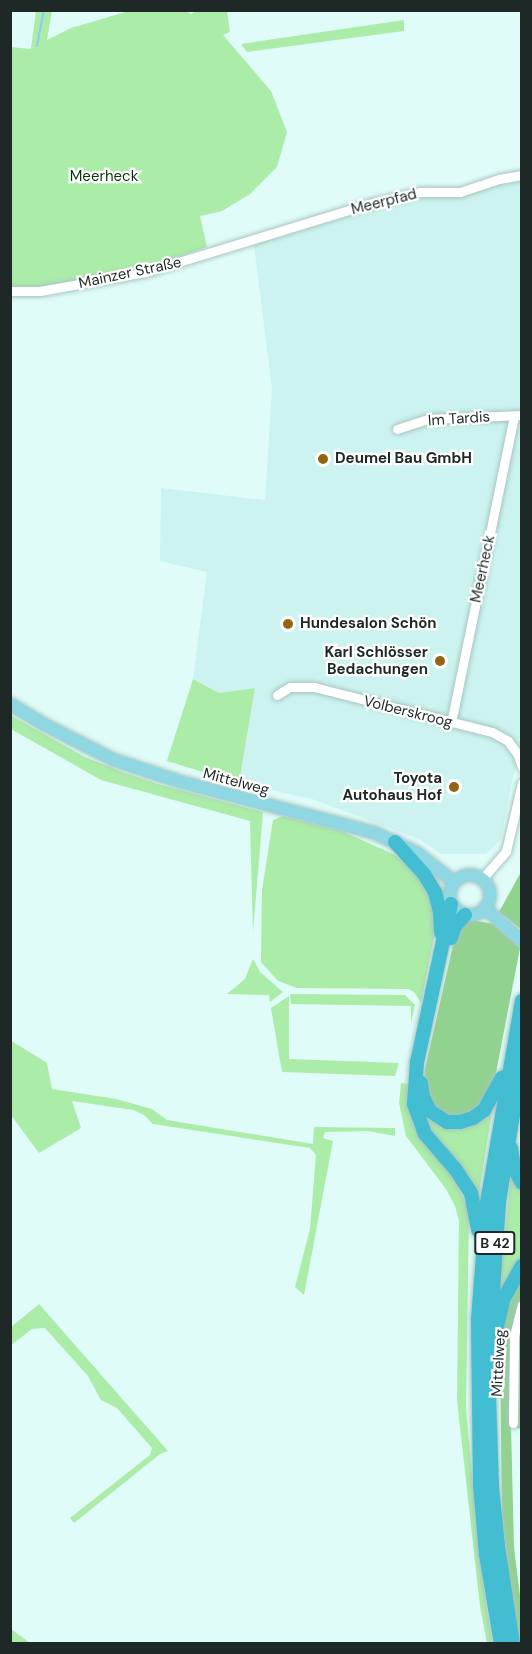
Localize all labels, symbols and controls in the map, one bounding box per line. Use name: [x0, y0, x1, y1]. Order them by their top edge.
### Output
park label: Meerheck: [70, 168, 138, 186]
street label: Meerpfad: [349, 185, 419, 219]
street label: Mainzer Straße: [77, 253, 183, 293]
street label: Im Tardis: [427, 408, 491, 430]
place label: Deumel Bau GmbH: [335, 450, 472, 468]
marker: Deumel Bau GmbH: [316, 452, 330, 466]
street label: Meerheck: [467, 534, 499, 604]
place label: Hundesalon Schön: [300, 615, 437, 633]
marker: Hundesalon Schön: [281, 617, 295, 631]
place label: Karl Schlösser Bedachungen: [325, 643, 428, 678]
marker: Karl Schlösser Bedachungen: [433, 654, 447, 668]
street label: Volberskroog: [362, 692, 454, 732]
street label: Mittelweg: [201, 765, 271, 799]
place label: Toyota Autohaus Hof: [343, 769, 442, 804]
marker: Toyota Autohaus Hof: [447, 780, 461, 794]
road number: B 42: [474, 1232, 516, 1254]
street label: Mittelweg: [488, 1329, 510, 1397]

